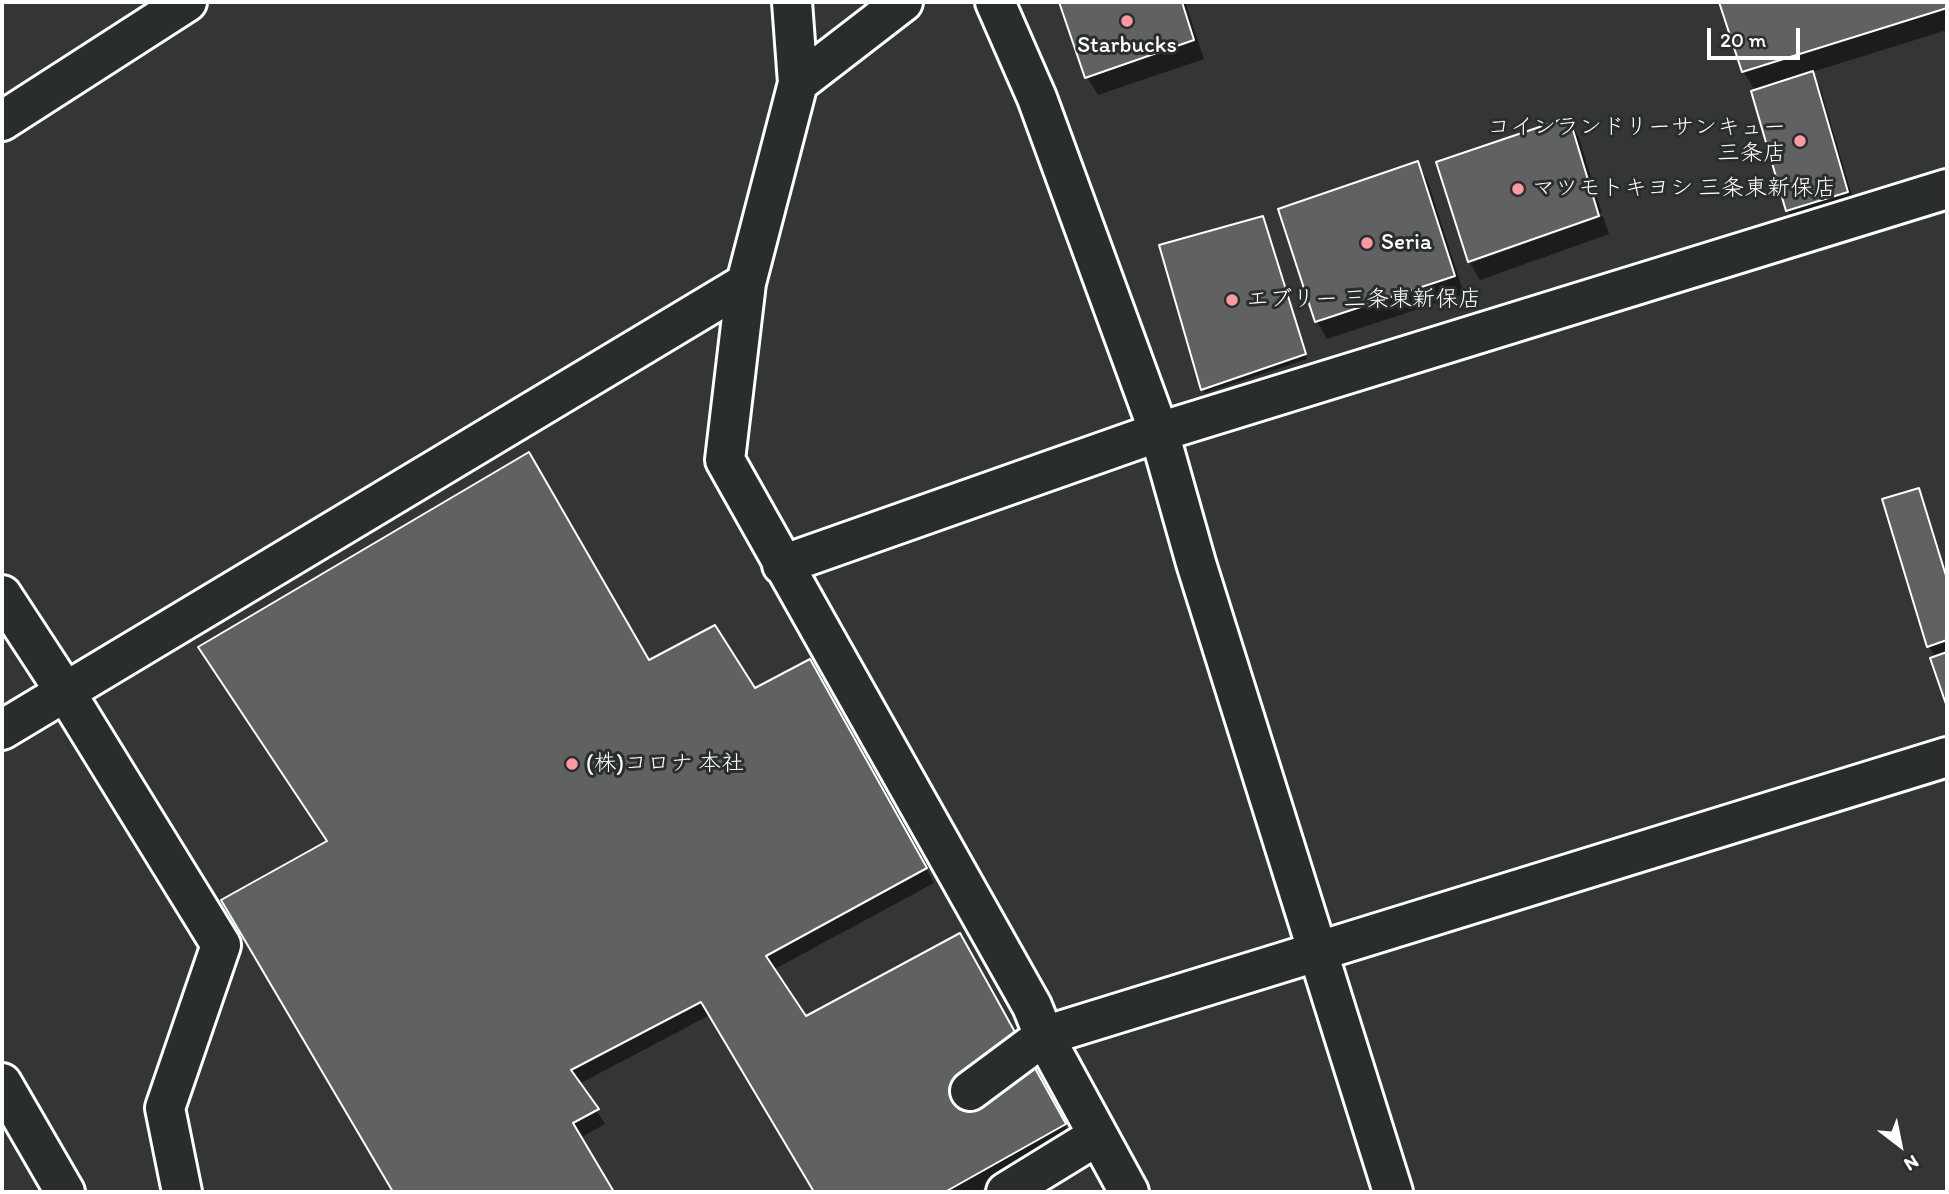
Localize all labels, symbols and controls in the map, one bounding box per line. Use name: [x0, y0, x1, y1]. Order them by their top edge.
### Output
marker: Starbucks: [1119, 13, 1135, 29]
scale bar: [1711, 14, 1804, 58]
text: 20 m: [1720, 27, 1766, 52]
place label: Starbucks: [1077, 32, 1177, 60]
place label: コインランドリーサンキュー 三条店: [1487, 114, 1786, 168]
marker: コインランドリーサンキュー 三条店: [1792, 133, 1808, 149]
place label: マツモトキヨシ 三条東新保店: [1532, 175, 1836, 203]
marker: マツモトキヨシ 三条東新保店: [1510, 181, 1526, 197]
place label: Seria: [1381, 229, 1432, 257]
marker: Seria: [1359, 235, 1375, 251]
place label: エブリー 三条東新保店: [1246, 286, 1481, 314]
marker: エブリー 三条東新保店: [1224, 292, 1240, 308]
place label: (株)コロナ 本社: [586, 750, 744, 778]
marker: (株)コロナ 本社: [564, 756, 580, 772]
north arrow: [1865, 1110, 1935, 1180]
text: N: [1900, 1150, 1923, 1176]

